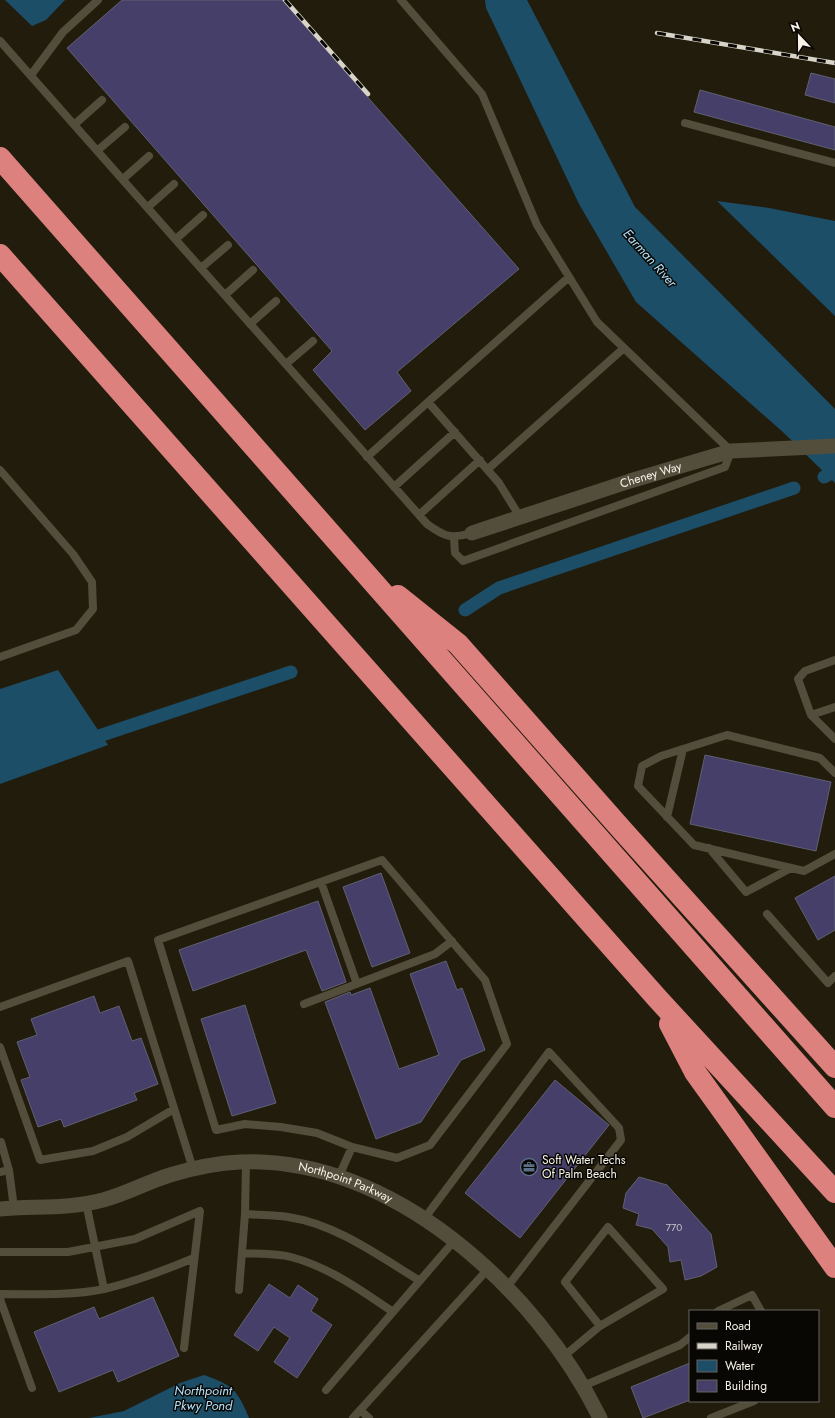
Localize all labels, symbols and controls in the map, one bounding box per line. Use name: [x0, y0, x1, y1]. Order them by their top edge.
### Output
north arrow: [779, 16, 819, 56]
text: N: [788, 18, 802, 36]
water label: Earman River: [619, 225, 682, 292]
street label: Cheney Way: [618, 457, 685, 493]
place label: Soft Water Techs Of Palm Beach: [542, 1151, 626, 1183]
street label: Northpoint Parkway: [297, 1157, 396, 1208]
office icon: Soft Water Techs Of Palm Beach: [519, 1157, 539, 1177]
house number: 770: [666, 1220, 682, 1235]
legend: [689, 1310, 819, 1402]
text: Road: [725, 1317, 751, 1335]
text: Railway: [725, 1337, 763, 1355]
text: Water: [725, 1357, 756, 1375]
text: Building: [725, 1377, 767, 1395]
water label: Northpoint Pkwy Pond: [174, 1381, 233, 1415]

